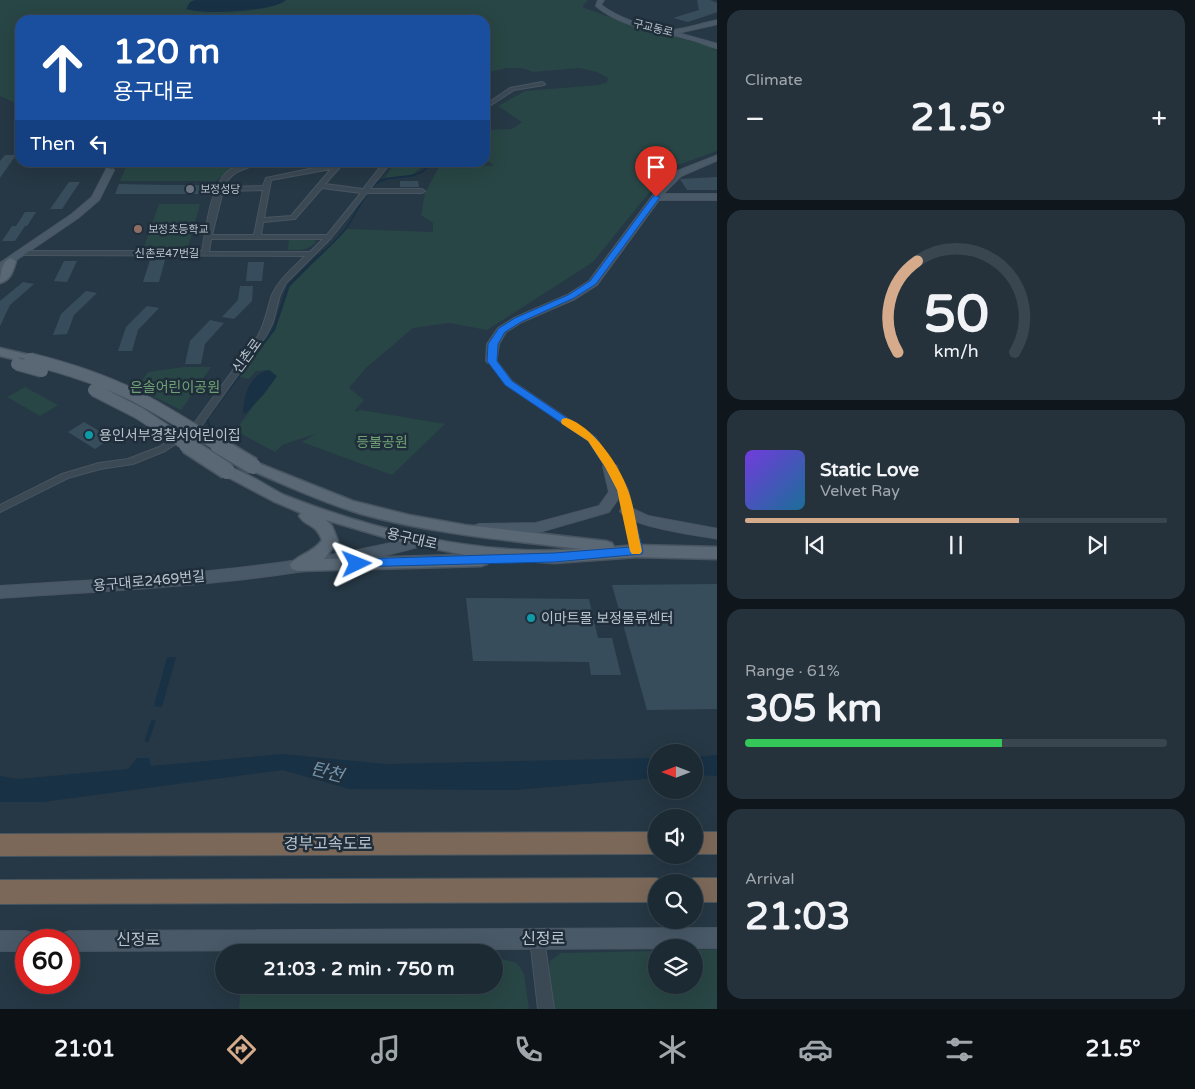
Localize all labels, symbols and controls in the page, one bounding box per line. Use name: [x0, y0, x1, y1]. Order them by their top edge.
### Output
street label: 구교동로: [632, 17, 674, 39]
text: 120 m: [113, 31, 220, 73]
icon: ahead: [30, 35, 95, 100]
text: Climate: [745, 70, 803, 90]
text: 용구대로: [113, 79, 194, 105]
text: 21.5°: [911, 95, 1006, 141]
text: −: [745, 102, 765, 136]
text: +: [1151, 102, 1167, 136]
icon: left: [85, 130, 113, 158]
text: Then: [30, 133, 75, 155]
pin: [635, 146, 677, 197]
icon: arrive: [642, 153, 670, 181]
marker: 보정성당: [184, 183, 196, 195]
place label: 보정성당: [200, 183, 240, 196]
marker: 보정초등학교: [132, 223, 144, 235]
place label: 보정초등학교: [148, 223, 209, 236]
street label: 신촌로47번길: [135, 247, 199, 260]
text: 50: [923, 283, 989, 346]
street label: 신촌로: [229, 335, 265, 377]
text: km/h: [934, 341, 978, 362]
park label: 은솔어린이공원: [130, 379, 220, 396]
place label: 용인서부경찰서어린이집: [99, 427, 241, 444]
marker: 용인서부경찰서어린이집: [83, 429, 95, 441]
park label: 등불공원: [356, 434, 408, 451]
text: Static Love: [820, 459, 919, 481]
text: Velvet Ray: [820, 481, 900, 501]
street label: 용구대로: [385, 525, 439, 553]
icon: previous: [801, 531, 829, 559]
icon: pause: [942, 531, 970, 559]
icon: next: [1083, 531, 1111, 559]
position arrow: [330, 537, 382, 589]
street label: 용구대로2469번길: [92, 568, 206, 594]
place label: 이마트몰 보정물류센터: [541, 610, 673, 627]
marker: 이마트몰 보정물류센터: [525, 612, 537, 624]
text: Range · 61%: [745, 661, 840, 681]
text: 305 km: [745, 686, 882, 732]
north arrow: [648, 744, 702, 799]
map controls: [648, 744, 703, 994]
water label: 탄천: [308, 757, 348, 788]
button: sound: [648, 809, 703, 864]
street label: 경부고속도로: [284, 834, 372, 854]
text: Arrival: [745, 869, 794, 889]
button: search: [648, 874, 703, 929]
text: 21:03: [745, 894, 850, 940]
speed limit sign: 60: [15, 929, 80, 994]
street label: 신정로: [521, 929, 565, 949]
street label: 신정로: [116, 930, 160, 950]
button: layers: [648, 939, 703, 994]
text: 21:03 · 2 min · 750 m: [263, 958, 455, 980]
icon: directions: [224, 1032, 259, 1067]
icon: music: [368, 1032, 403, 1067]
icon: phone: [511, 1032, 546, 1067]
icon: climate: [655, 1032, 690, 1067]
icon: car: [798, 1032, 833, 1067]
icon: filters: [942, 1032, 977, 1067]
text: 21:01: [54, 1036, 115, 1062]
text: 21.5°: [1086, 1036, 1141, 1062]

